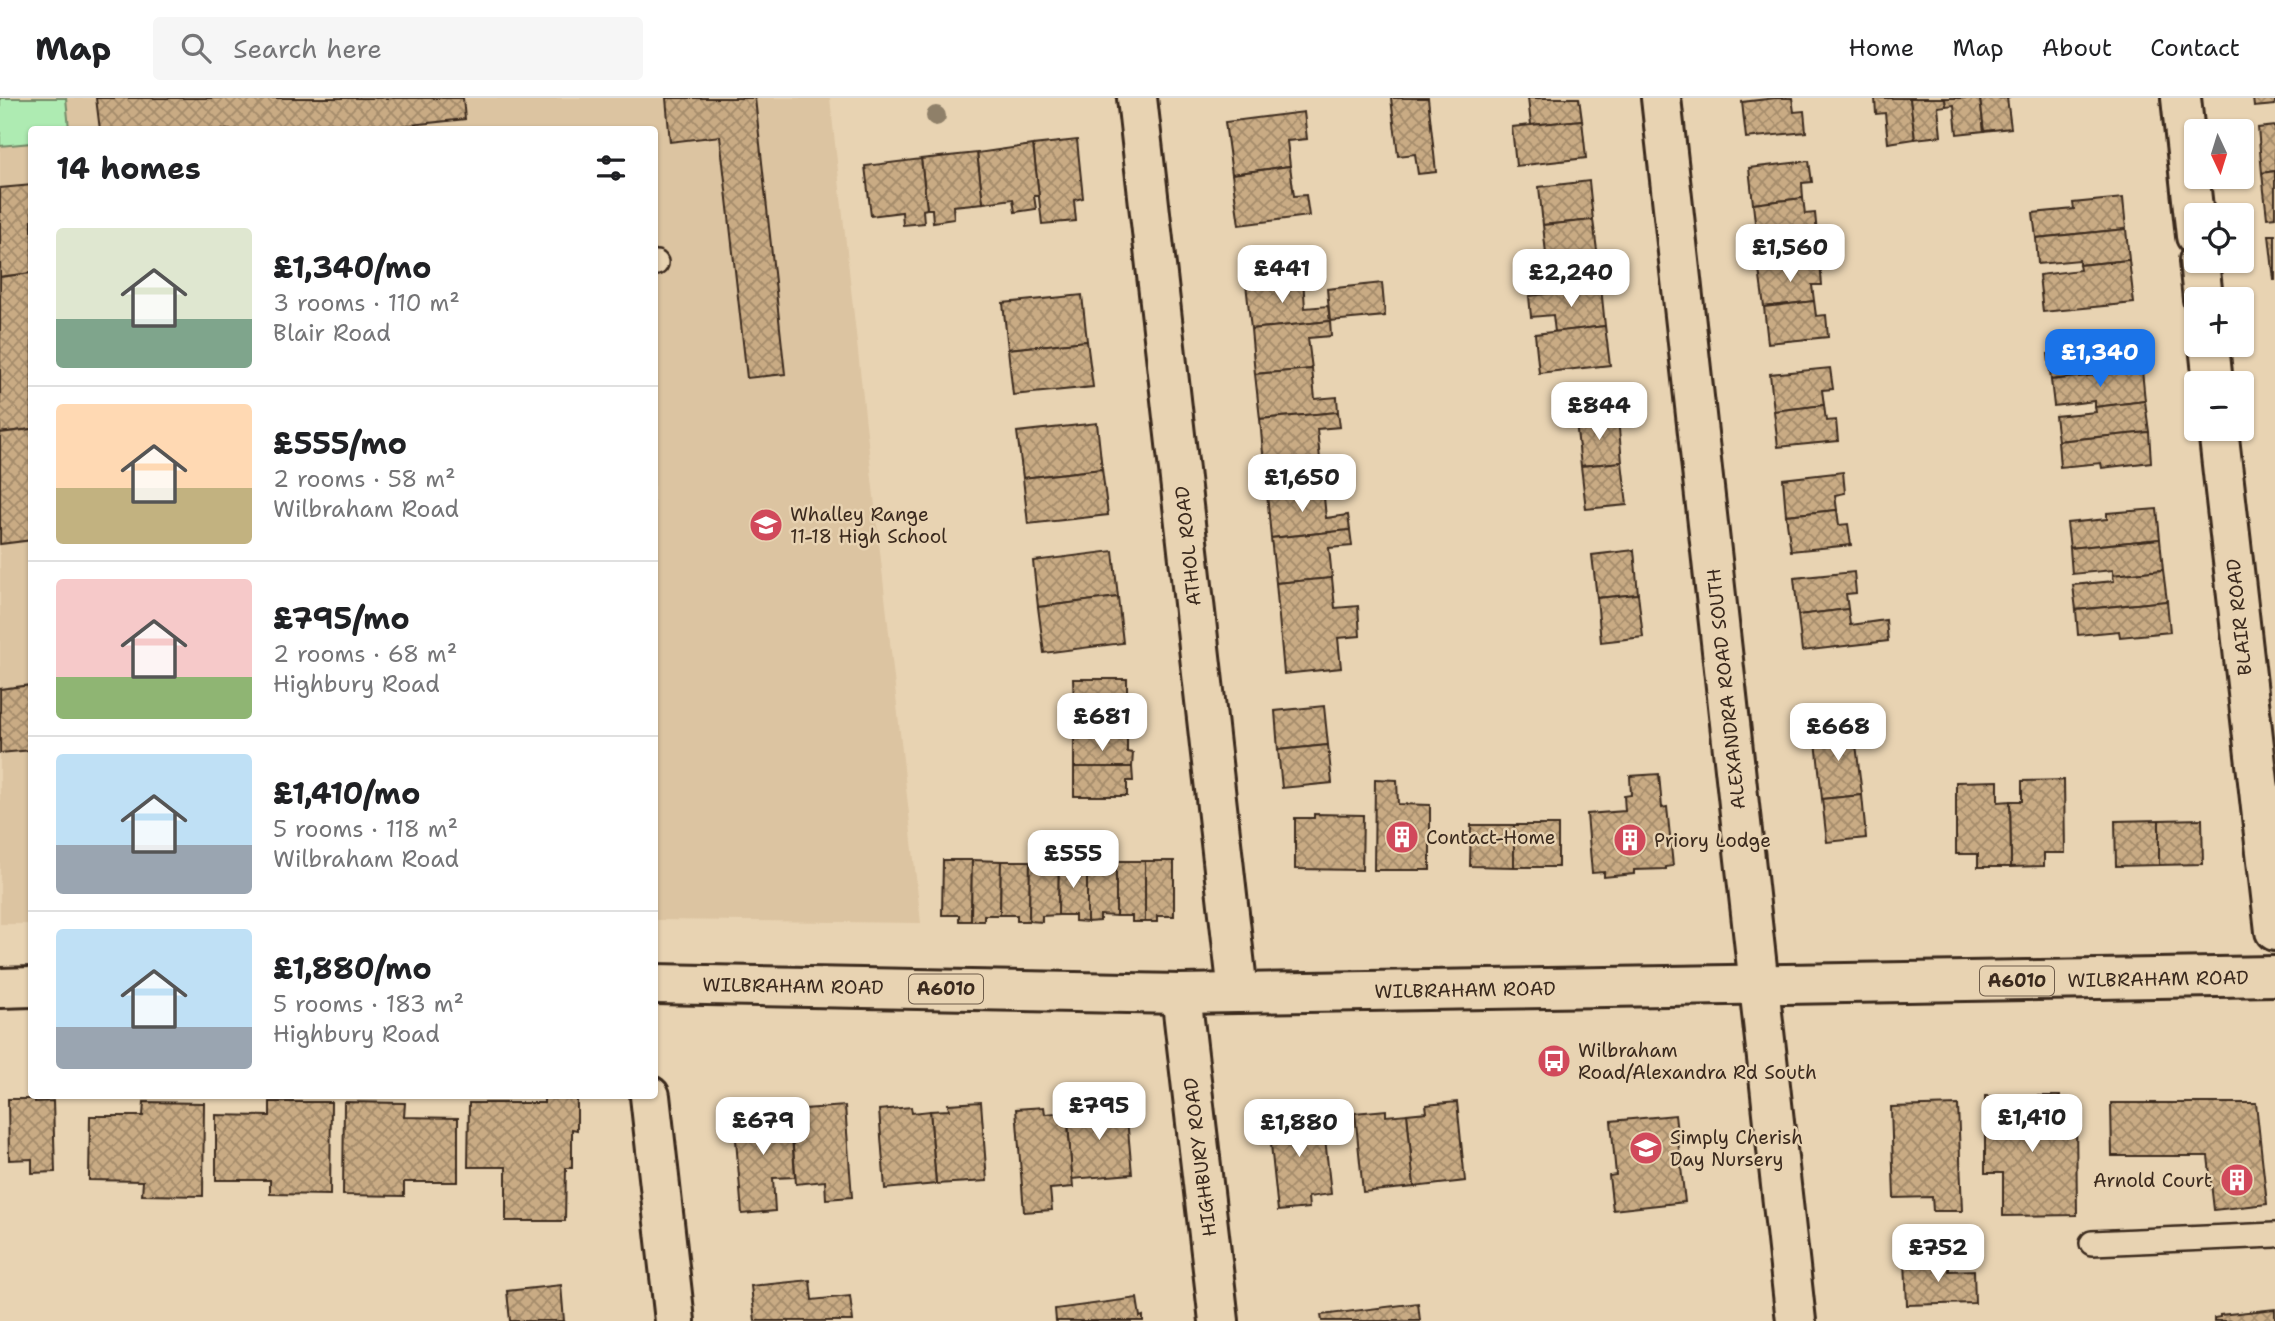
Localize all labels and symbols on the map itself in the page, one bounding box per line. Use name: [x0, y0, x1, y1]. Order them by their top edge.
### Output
north arrow: [2184, 119, 2254, 189]
pin: £1,560: [1733, 225, 1847, 284]
pin: £441: [1241, 246, 1323, 305]
pin: £2,240: [1514, 250, 1628, 309]
pin: £1,340: [2043, 330, 2157, 389]
pin: £844: [1558, 382, 1640, 442]
pin: £1,650: [1245, 454, 1359, 514]
street label: ATHOL ROAD: [1169, 485, 1207, 607]
place label: Whalley Range 11-18 High School: [790, 502, 947, 549]
school or university icon: Whalley Range 11-18 High School: [747, 506, 785, 544]
street label: BLAIR ROAD: [2220, 557, 2258, 677]
street label: ALEXANDRA ROAD SOUTH: [1701, 567, 1751, 811]
pin: £681: [1061, 694, 1143, 753]
pin: £668: [1797, 704, 1879, 763]
building icon: Contact-Home: [1383, 818, 1421, 856]
building icon: Priory Lodge: [1611, 821, 1649, 859]
place label: Contact-Home: [1426, 825, 1556, 850]
place label: Priory Lodge: [1654, 828, 1771, 853]
pin: £555: [1032, 830, 1114, 890]
street label: WILBRAHAM ROAD: [2067, 965, 2249, 993]
road number: A6010: [1980, 966, 2054, 996]
street label: WILBRAHAM ROAD: [702, 972, 884, 1000]
road number: A6010: [909, 974, 983, 1004]
street label: WILBRAHAM ROAD: [1374, 976, 1556, 1004]
place label: Wilbraham Road/Alexandra Rd South: [1578, 1038, 1817, 1085]
bus stop icon: Wilbraham Road/Alexandra Rd South: [1535, 1042, 1573, 1080]
street label: HIGHBURY ROAD: [1178, 1076, 1222, 1238]
pin: £795: [1058, 1082, 1140, 1142]
pin: £1,410: [1975, 1094, 2089, 1154]
pin: £679: [722, 1098, 804, 1157]
pin: £1,880: [1242, 1100, 1356, 1159]
place label: Simply Cherish Day Nursery: [1670, 1125, 1803, 1172]
school or university icon: Simply Cherish Day Nursery: [1627, 1129, 1665, 1167]
building icon: Arnold Court: [2218, 1161, 2256, 1199]
place label: Arnold Court: [2093, 1168, 2212, 1193]
pin: £752: [1897, 1224, 1979, 1284]

